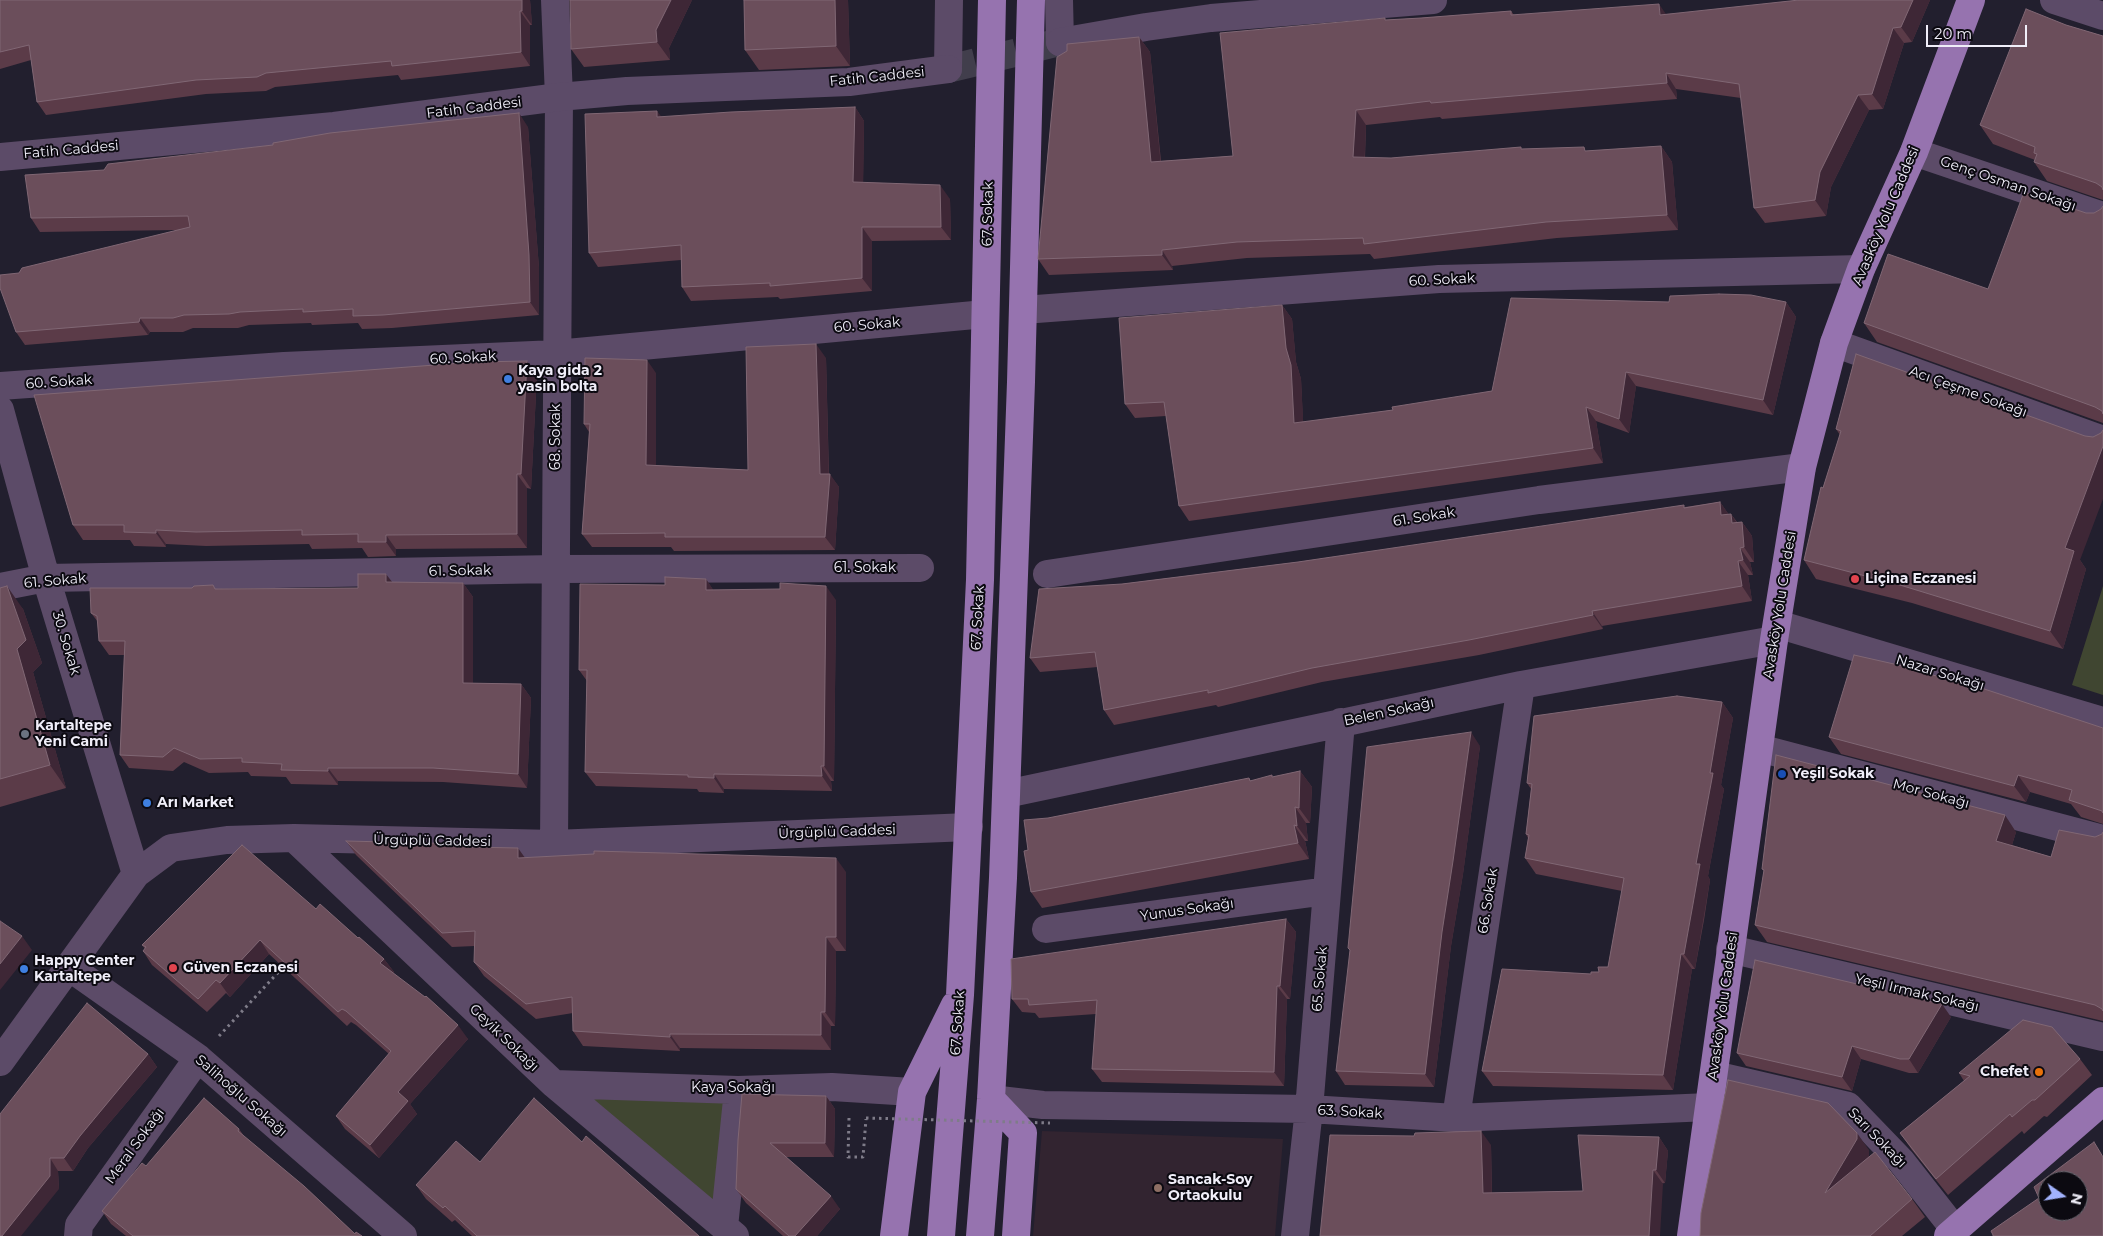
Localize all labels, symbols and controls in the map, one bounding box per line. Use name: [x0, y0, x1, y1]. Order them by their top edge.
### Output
scale bar: [1928, 15, 2029, 47]
text: 20 m: [1934, 24, 1972, 43]
street label: Fatih Caddesi: [829, 64, 925, 90]
street label: Fatih Caddesi: [426, 94, 522, 122]
street label: Fatih Caddesi: [23, 137, 119, 163]
street label: Avasköy Yolu Caddesi: [1849, 144, 1923, 288]
street label: Genç Osman Sokağı: [1938, 153, 2078, 215]
street label: 67. Sokak: [979, 181, 997, 247]
street label: 60. Sokak: [1408, 270, 1476, 290]
street label: 60. Sokak: [833, 314, 901, 336]
street label: 60. Sokak: [429, 348, 497, 368]
place label: Kaya gida 2 yasin bolta: [518, 363, 602, 396]
street label: Acı Çeşme Sokağı: [1907, 363, 2029, 421]
street label: 60. Sokak: [25, 371, 93, 393]
marker: Kaya gida 2 yasin bolta: [502, 373, 514, 385]
street label: 68. Sokak: [548, 404, 564, 470]
street label: 61. Sokak: [1392, 504, 1456, 530]
street label: Avasköy Yolu Caddesi: [1760, 530, 1800, 680]
street label: 61. Sokak: [834, 560, 896, 576]
street label: 61. Sokak: [429, 562, 491, 580]
street label: 61. Sokak: [23, 570, 87, 592]
place label: Liçina Eczanesi: [1865, 571, 1976, 587]
marker: Liçina Eczanesi: [1849, 573, 1861, 585]
street label: 67. Sokak: [968, 585, 988, 651]
street label: 30. Sokak: [48, 609, 84, 677]
street label: Nazar Sokağı: [1894, 652, 1986, 694]
street label: Belen Sokağı: [1342, 694, 1436, 730]
place label: Kartaltepe Yeni Cami: [35, 718, 112, 750]
marker: Kartaltepe Yeni Cami: [19, 728, 31, 740]
place label: Yeşil Sokak: [1792, 766, 1874, 782]
marker: Yeşil Sokak: [1776, 768, 1788, 780]
street label: Mor Sokağı: [1891, 776, 1971, 812]
place label: Arı Market: [157, 795, 234, 811]
marker: Arı Market: [141, 797, 153, 809]
street label: Ürgüplü Caddesi: [778, 822, 896, 842]
street label: Ürgüplü Caddesi: [373, 832, 491, 850]
street label: 66. Sokak: [1475, 867, 1501, 935]
street label: Yunus Sokağı: [1139, 895, 1235, 925]
street label: Avasköy Yolu Caddesi: [1704, 931, 1742, 1081]
street label: 65. Sokak: [1309, 946, 1331, 1012]
place label: Happy Center Kartaltepe: [34, 953, 134, 986]
place label: Güven Eczanesi: [183, 960, 298, 976]
marker: Güven Eczanesi: [167, 962, 179, 974]
marker: Happy Center Kartaltepe: [18, 963, 30, 975]
street label: Yeşil Irmak Sokağı: [1853, 971, 1981, 1015]
street label: 67. Sokak: [947, 990, 969, 1056]
street label: Geyik Sokağı: [466, 1001, 542, 1075]
street label: Salihoğlu Sokağı: [192, 1052, 290, 1140]
place label: Chefet: [1980, 1064, 2029, 1080]
marker: Chefet: [2033, 1066, 2045, 1078]
street label: Kaya Sokağı: [691, 1080, 775, 1096]
street label: 63. Sokak: [1317, 1102, 1383, 1122]
street label: Sarı Sokağı: [1844, 1104, 1910, 1172]
street label: Meral Sokağı: [102, 1105, 168, 1187]
north arrow: [2038, 1171, 2088, 1221]
place label: Sancak-Soy Ortaokulu: [1168, 1172, 1252, 1204]
marker: Sancak-Soy Ortaokulu: [1152, 1182, 1164, 1194]
text: N: [2067, 1192, 2087, 1207]

